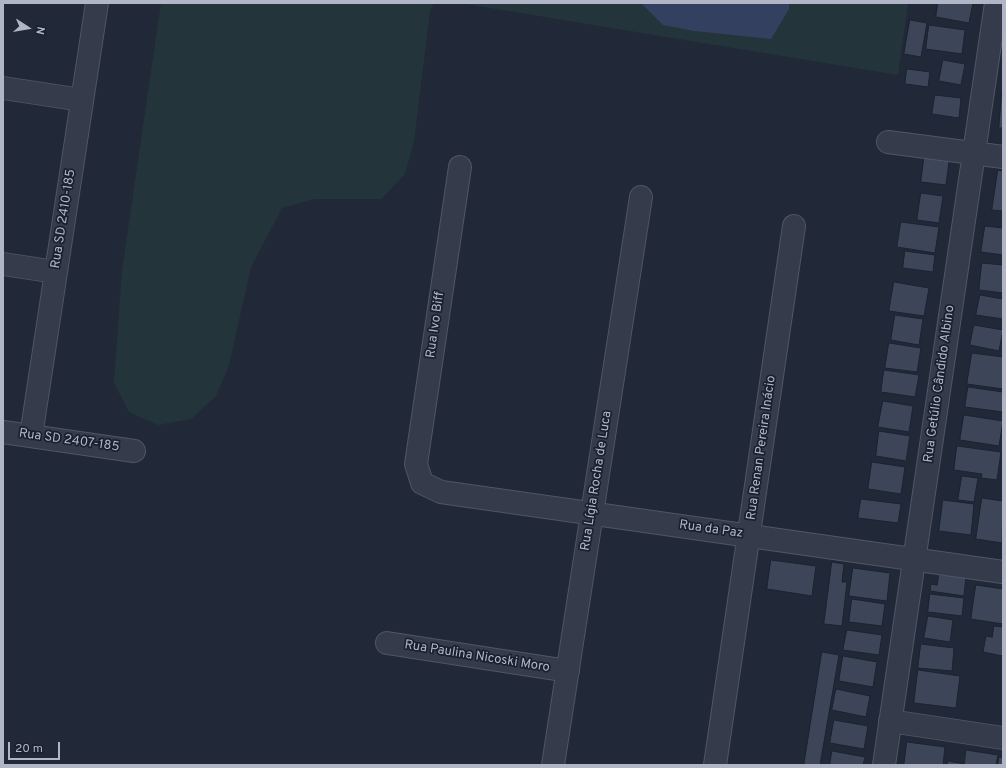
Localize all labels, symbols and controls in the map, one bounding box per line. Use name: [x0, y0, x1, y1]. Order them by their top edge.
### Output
north arrow: [8, 8, 48, 48]
text: N: [32, 25, 47, 36]
street label: Rua SD 2410-185: [48, 168, 80, 270]
street label: Rua Ivo Biff: [424, 291, 448, 359]
street label: Rua Getúlio Cândido Albino: [921, 304, 959, 464]
street label: Rua Renan Pereira Inácio: [744, 375, 780, 521]
street label: Rua Lígia Rocha de Luca: [578, 410, 616, 552]
street label: Rua SD 2407-185: [18, 426, 120, 456]
street label: Rua da Paz: [678, 518, 744, 542]
street label: Rua Paulina Nicoski Moro: [403, 638, 551, 676]
scale bar: [10, 734, 62, 760]
text: 20 m: [15, 741, 43, 757]

